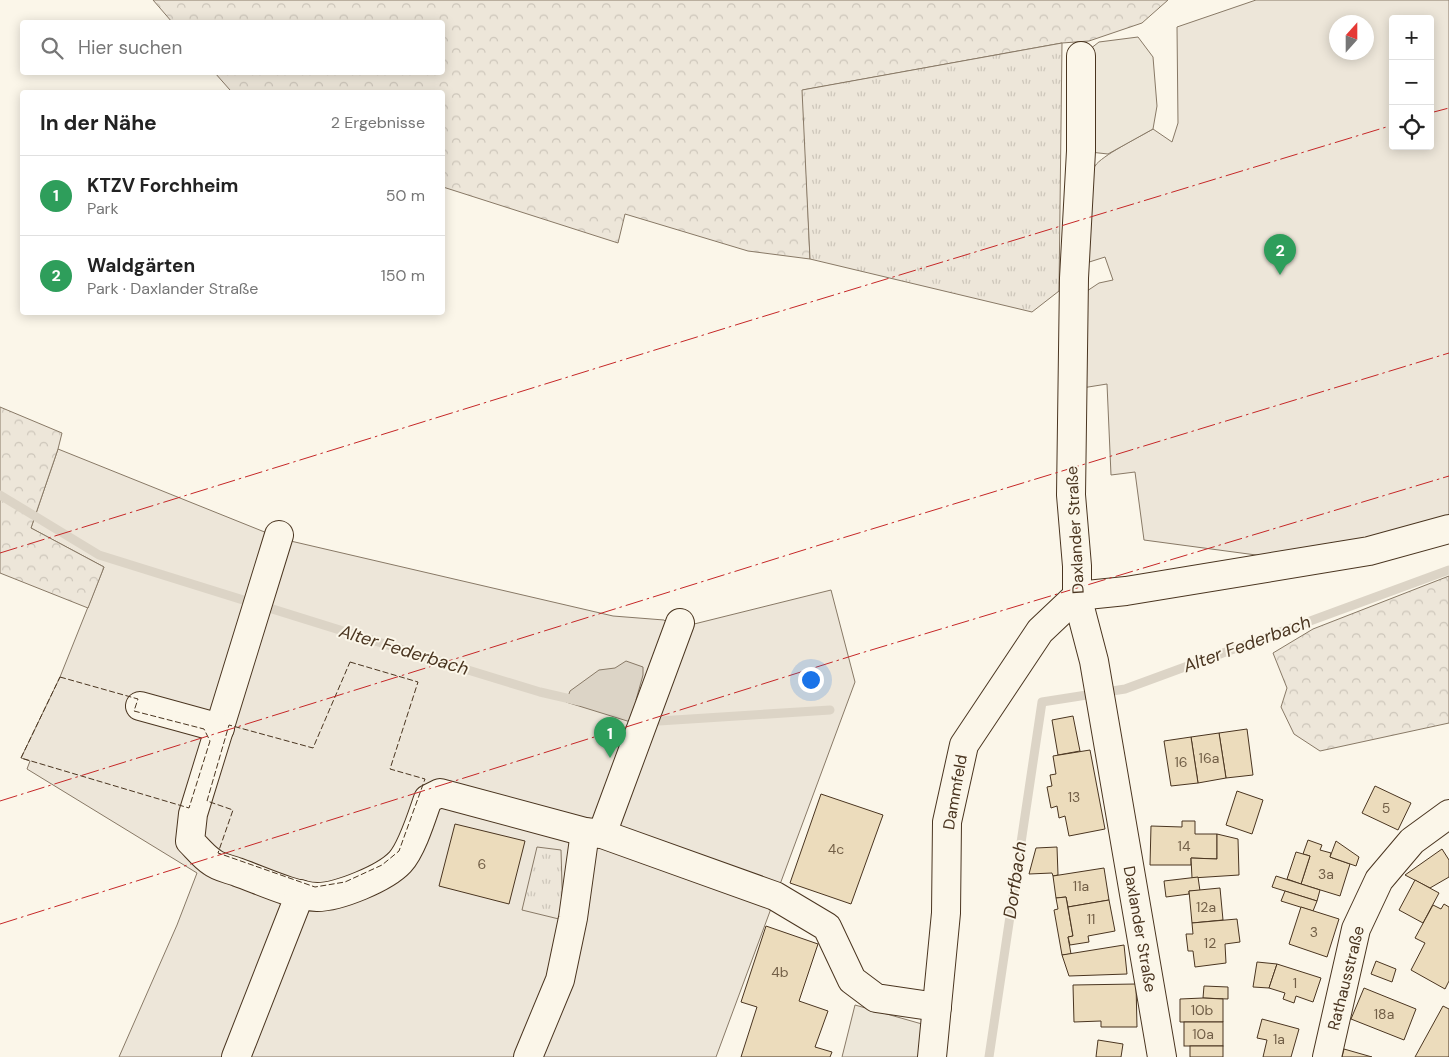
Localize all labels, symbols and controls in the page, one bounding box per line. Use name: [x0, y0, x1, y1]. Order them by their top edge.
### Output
north arrow: [1329, 15, 1374, 60]
map controls: [1389, 15, 1434, 150]
button: +: [1389, 15, 1434, 60]
search box: [20, 20, 445, 75]
icon: search: [38, 34, 66, 62]
text: Hier suchen: [78, 35, 182, 60]
button: −: [1389, 60, 1434, 105]
button: locate: [1389, 105, 1434, 150]
text: In der Nähe: [40, 109, 157, 137]
text: 2 Ergebnisse: [331, 112, 425, 133]
text: KTZV Forchheim: [87, 173, 238, 198]
text: 1: [53, 185, 59, 206]
text: 50 m: [386, 185, 425, 206]
text: Park: [87, 198, 119, 219]
pin: 2: [1264, 234, 1296, 275]
text: Waldgärten: [87, 253, 195, 278]
text: 2: [51, 265, 61, 286]
text: 150 m: [381, 265, 425, 286]
text: Park · Daxlander Straße: [87, 278, 258, 299]
street label: Daxlander Straße: [1061, 466, 1089, 594]
water label: Alter Federbach: [1179, 610, 1314, 679]
water label: Alter Federbach: [335, 619, 472, 681]
your location: [798, 667, 824, 693]
pin: 1: [594, 717, 626, 758]
house number: 16a: [1199, 749, 1219, 767]
street label: Dammfeld: [938, 753, 972, 831]
house number: 16: [1174, 753, 1188, 771]
house number: 13: [1068, 788, 1080, 806]
house number: 5: [1382, 799, 1390, 817]
house number: 14: [1178, 837, 1191, 855]
house number: 4c: [828, 840, 844, 858]
water label: Dorfbach: [998, 840, 1032, 920]
house number: 6: [478, 855, 486, 873]
street label: Daxlander Straße: [1119, 864, 1161, 994]
house number: 3a: [1318, 865, 1334, 883]
house number: 11a: [1073, 877, 1089, 895]
house number: 12a: [1196, 898, 1216, 916]
house number: 11: [1087, 910, 1095, 928]
house number: 3: [1310, 923, 1318, 941]
street label: Rathausstraße: [1323, 923, 1369, 1033]
house number: 12: [1204, 934, 1216, 952]
house number: 4b: [771, 963, 789, 981]
house number: 1: [1293, 974, 1297, 992]
house number: 10b: [1191, 1001, 1214, 1019]
house number: 18a: [1374, 1005, 1394, 1023]
house number: 10a: [1192, 1025, 1214, 1043]
house number: 1a: [1273, 1030, 1285, 1048]

